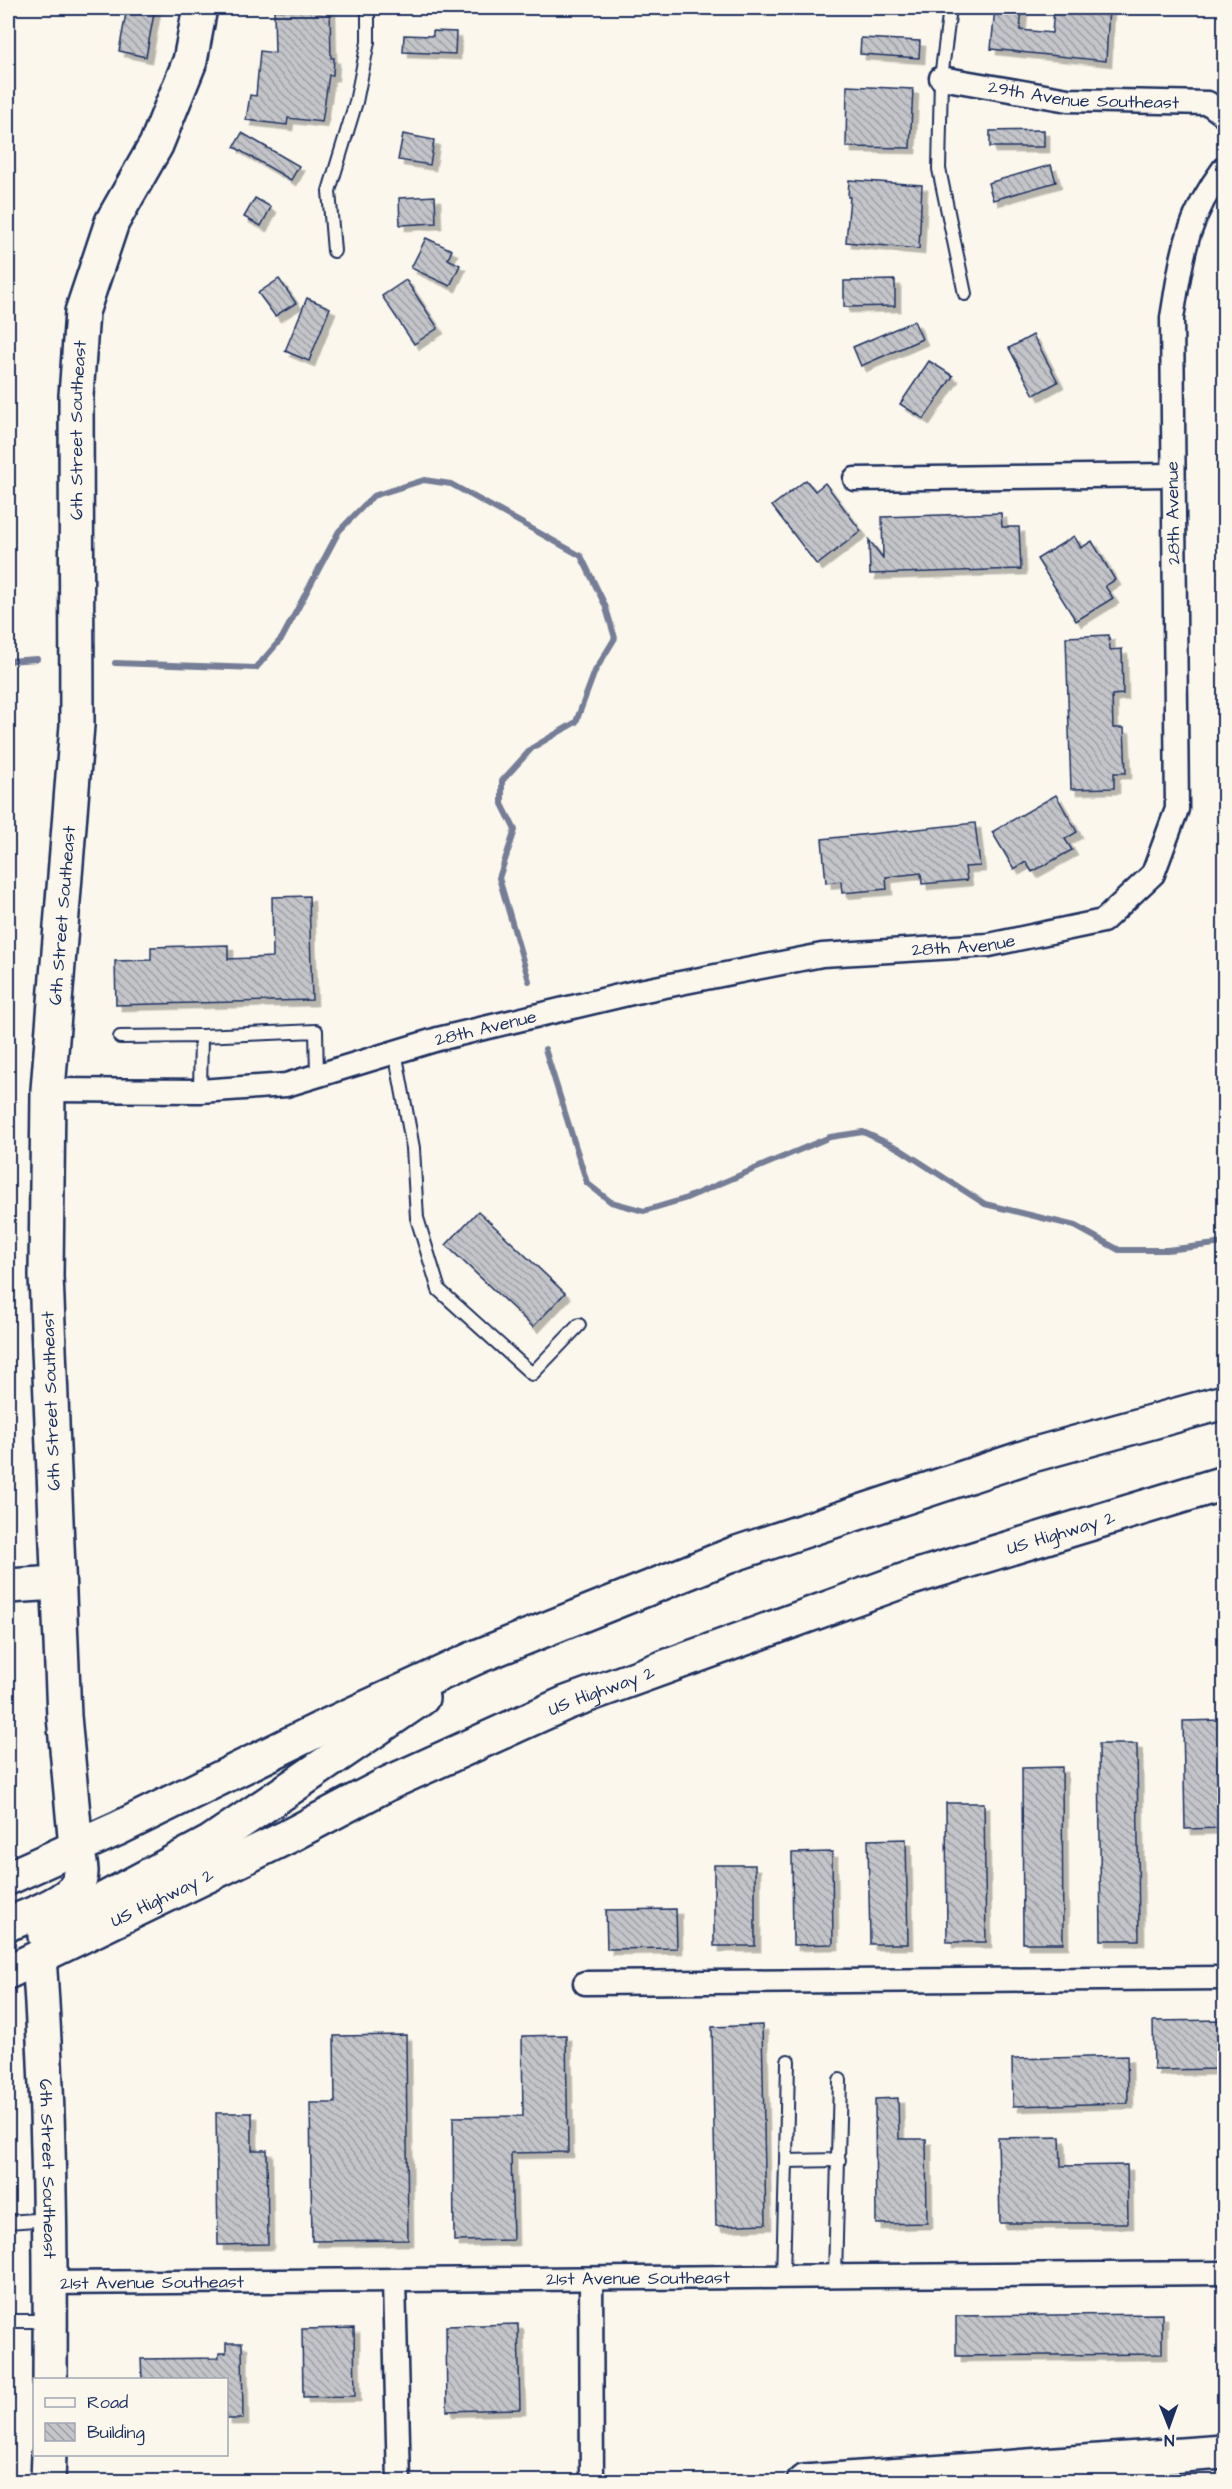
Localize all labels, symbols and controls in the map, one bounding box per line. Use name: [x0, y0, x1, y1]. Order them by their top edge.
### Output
street label: 29th Avenue Southeast: [986, 74, 1180, 115]
street label: 6th Street Southeast: [63, 339, 92, 520]
street label: 28th Avenue: [1160, 461, 1186, 565]
street label: 6th Street Southeast: [42, 824, 82, 1006]
street label: 28th Avenue: [911, 927, 1018, 962]
street label: 28th Avenue: [432, 1003, 539, 1052]
street label: 6th Street Southeast: [35, 1310, 67, 1491]
street label: US Highway 2: [1004, 1504, 1119, 1561]
street label: US Highway 2: [544, 1659, 659, 1722]
street label: US Highway 2: [106, 1862, 218, 1933]
street label: 6th Street Southeast: [33, 2078, 63, 2259]
street label: 21st Avenue Southeast: [546, 2265, 731, 2291]
street label: 21st Avenue Southeast: [60, 2269, 245, 2295]
legend: [33, 2378, 228, 2456]
text: Road: [87, 2390, 128, 2415]
north arrow: [1139, 2396, 1199, 2456]
text: Building: [87, 2420, 145, 2446]
text: N: [1164, 2429, 1174, 2451]

